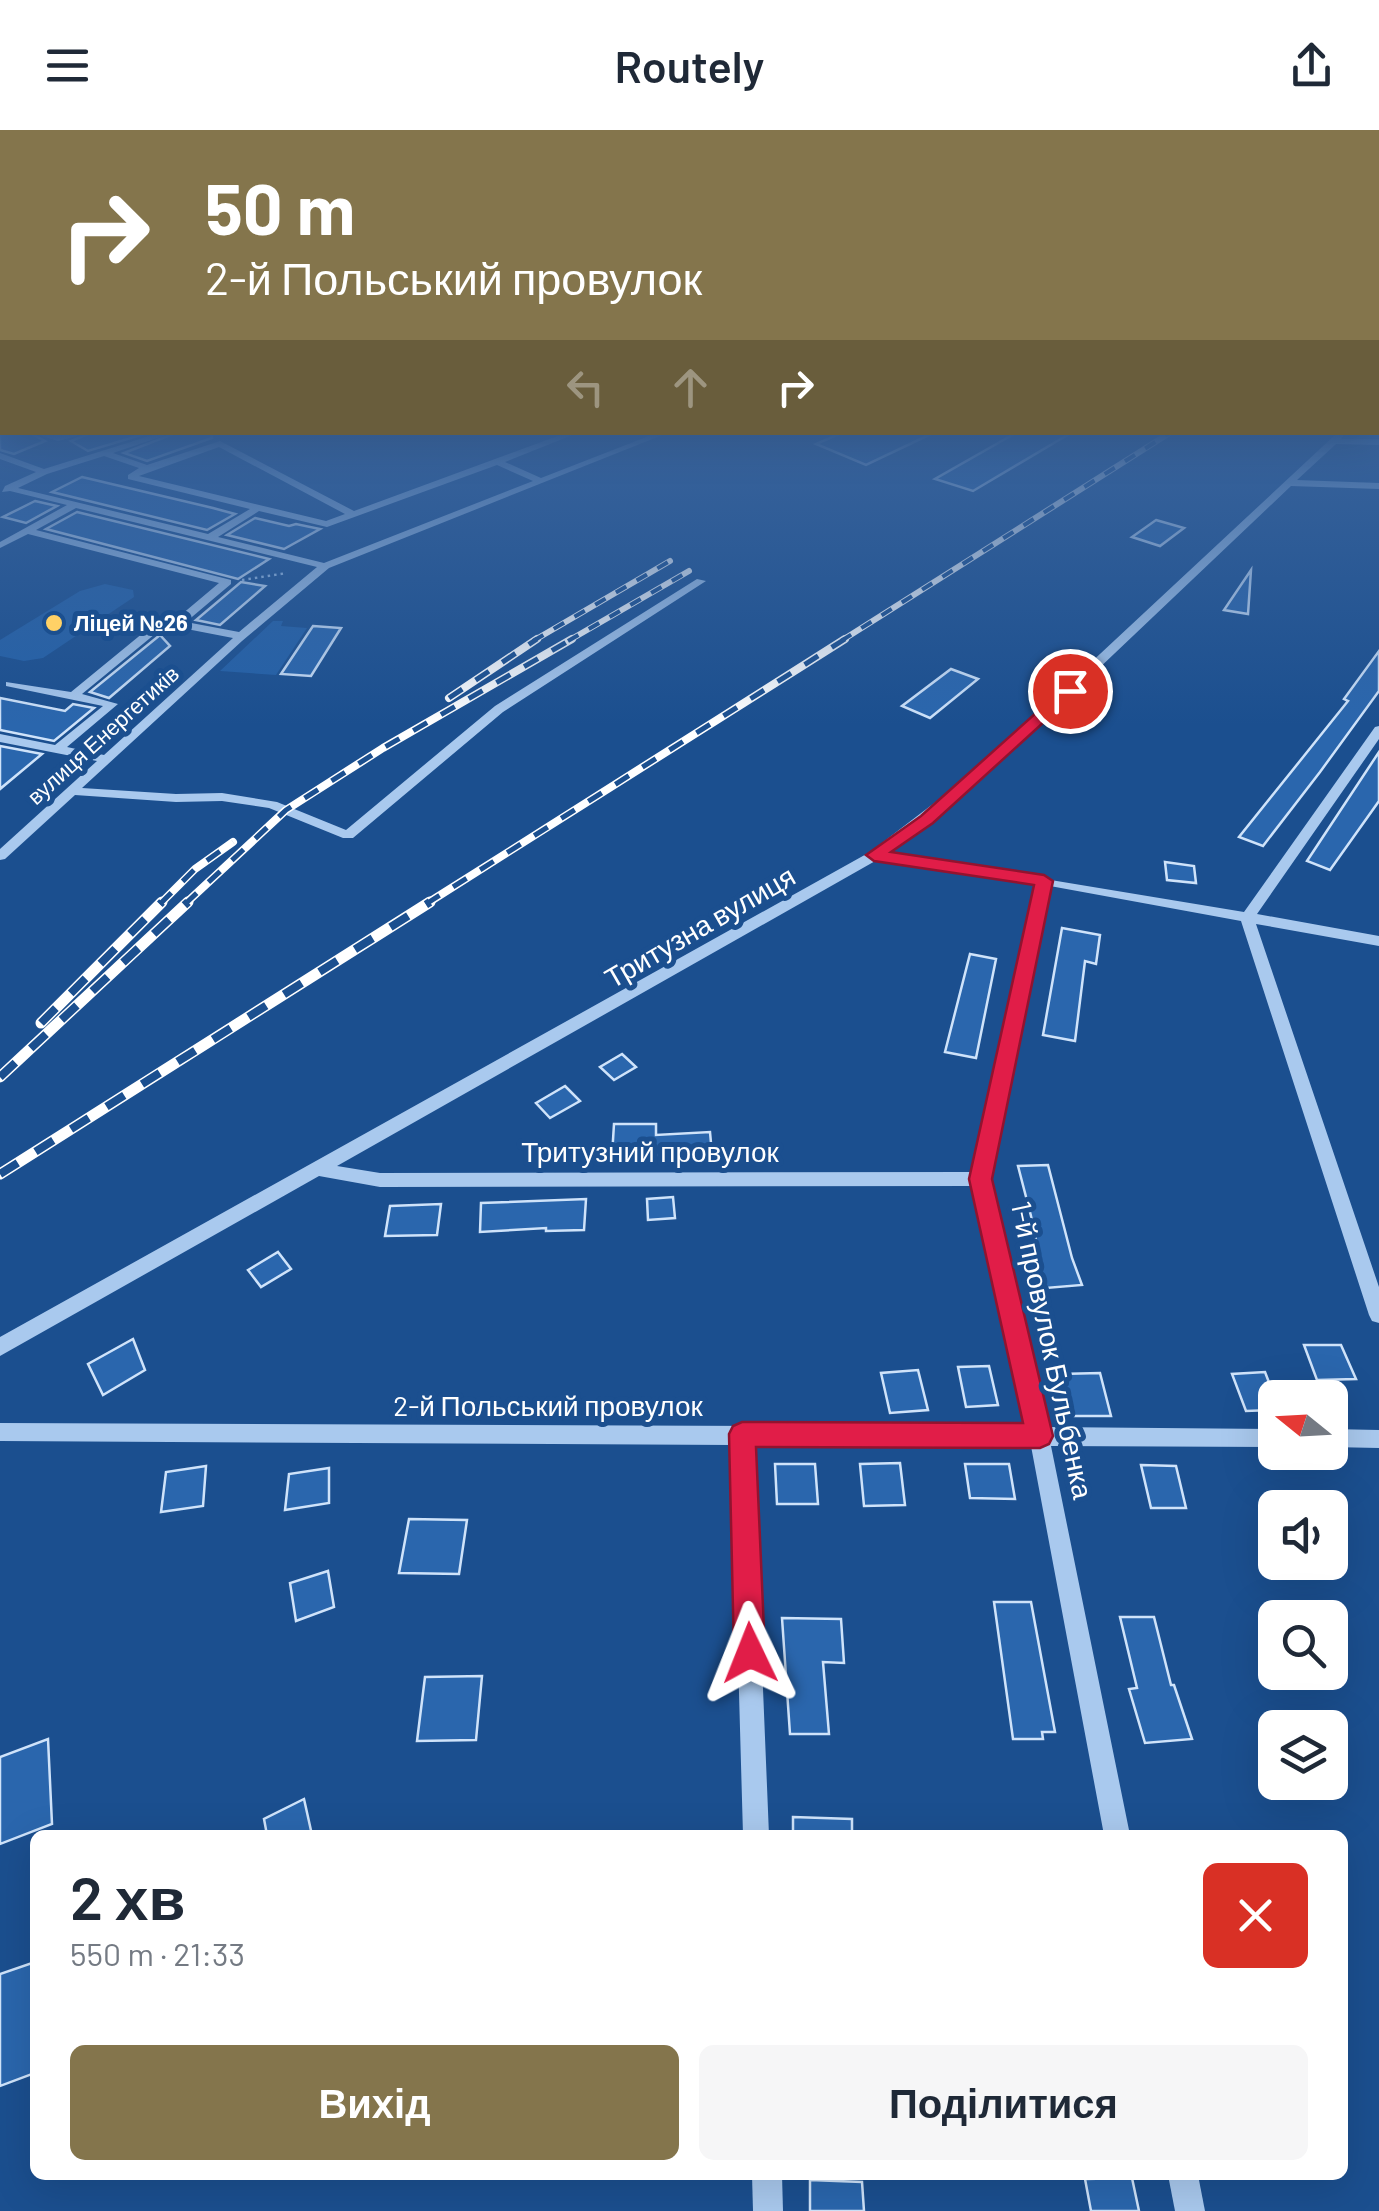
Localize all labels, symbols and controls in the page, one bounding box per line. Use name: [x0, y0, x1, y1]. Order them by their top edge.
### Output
icon: menu: [40, 38, 95, 93]
text: Routely: [614, 38, 765, 92]
icon: share: [1284, 38, 1339, 93]
text: 50 m: [205, 165, 355, 249]
icon: right: [40, 170, 170, 300]
text: 2-й Польський провулок: [205, 250, 702, 304]
icon: left: [558, 360, 613, 415]
icon: ahead: [663, 360, 718, 415]
icon: right: [768, 360, 823, 415]
place label: Ліцей №26: [74, 609, 188, 636]
marker: Ліцей №26: [43, 612, 65, 634]
pin: [1028, 649, 1113, 734]
street label: вулиця Енергетиків: [21, 659, 184, 810]
icon: arrive: [1043, 664, 1098, 719]
street label: Тритузна вулиця: [598, 858, 801, 994]
street label: Тритузний провулок: [521, 1134, 779, 1168]
street label: 1-й провулок Бульбенка: [1005, 1198, 1101, 1502]
north arrow: [1258, 1380, 1348, 1470]
map controls: [1258, 1380, 1348, 1800]
street label: 2-й Польський провулок: [393, 1388, 703, 1422]
button: sound: [1258, 1490, 1348, 1580]
button: search: [1258, 1600, 1348, 1690]
position arrow: [698, 1601, 802, 1705]
button: layers: [1258, 1710, 1348, 1800]
text: 2 хв: [70, 1860, 185, 1932]
button: close: [1203, 1863, 1308, 1968]
text: 550 m · 21:33: [70, 1934, 245, 1972]
button: Вихід: [70, 2045, 679, 2160]
button: Поділитися: [699, 2045, 1308, 2160]

